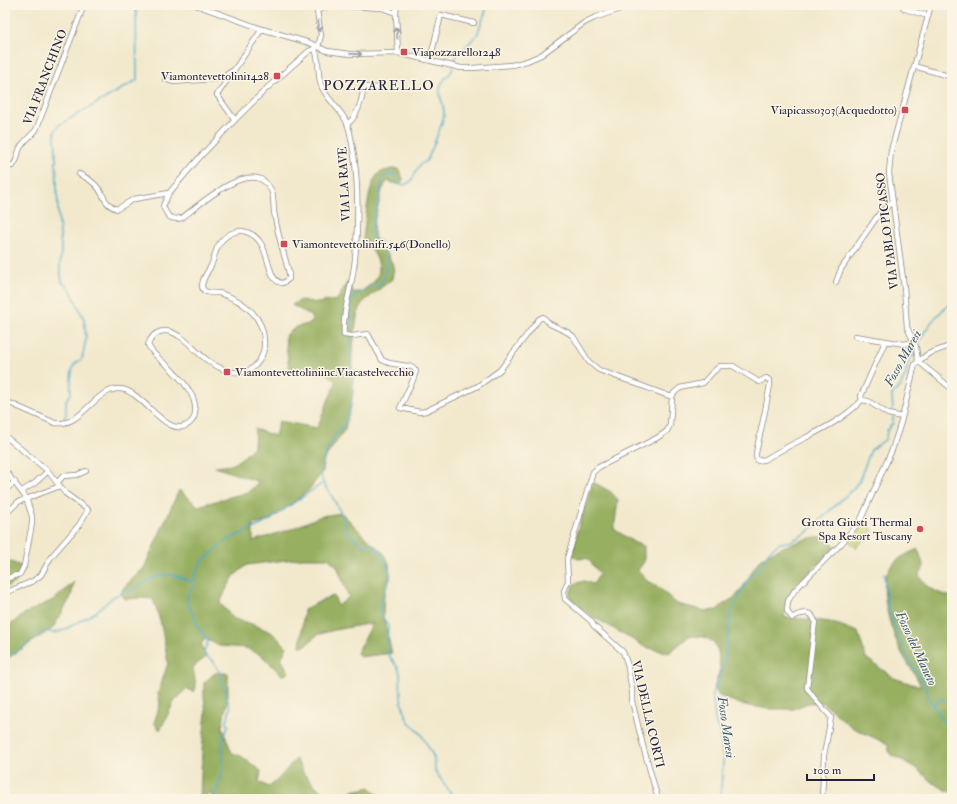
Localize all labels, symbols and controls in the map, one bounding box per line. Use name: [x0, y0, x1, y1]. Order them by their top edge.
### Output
one-way arrow: [315, 19, 323, 32]
street label: VIA FRANCHINO: [20, 27, 71, 127]
one-way arrow: [393, 27, 401, 40]
place label: Viapozzarello1248: [412, 45, 501, 60]
marker: Viapozzarello1248: [399, 47, 409, 57]
one-way arrow: [349, 50, 362, 58]
place label: Viamontevettolini1428: [161, 69, 269, 84]
marker: Viamontevettolini1428: [272, 71, 282, 81]
district label: POZZARELLO: [323, 77, 435, 94]
place label: Viapicasso303(Acquedotto): [770, 103, 897, 118]
marker: Viapicasso303(Acquedotto): [900, 105, 910, 115]
street label: VIA LA RAVE: [335, 146, 354, 222]
street label: VIA PABLO PICASSO: [873, 171, 902, 290]
place label: Viamontevettolinifr.546(Donello): [292, 237, 451, 252]
marker: Viamontevettolinifr.546(Donello): [279, 239, 289, 249]
water label: Fosso Maresi: [880, 327, 925, 390]
place label: Viamontevettoliniinc.Viacastelvecchio: [235, 365, 414, 380]
marker: Viamontevettoliniinc.Viacastelvecchio: [222, 367, 232, 377]
place label: Grotta Giusti Thermal Spa Resort Tuscany: [801, 515, 913, 544]
marker: Grotta Giusti Thermal Spa Resort Tuscany: [915, 524, 925, 534]
water label: Fosso del Maneto: [891, 608, 940, 689]
street label: VIA DELLA CORTI: [628, 659, 667, 770]
water label: Fosso Maresi: [714, 694, 738, 759]
scale bar: [807, 756, 874, 782]
text: 100 m: [813, 763, 842, 778]

